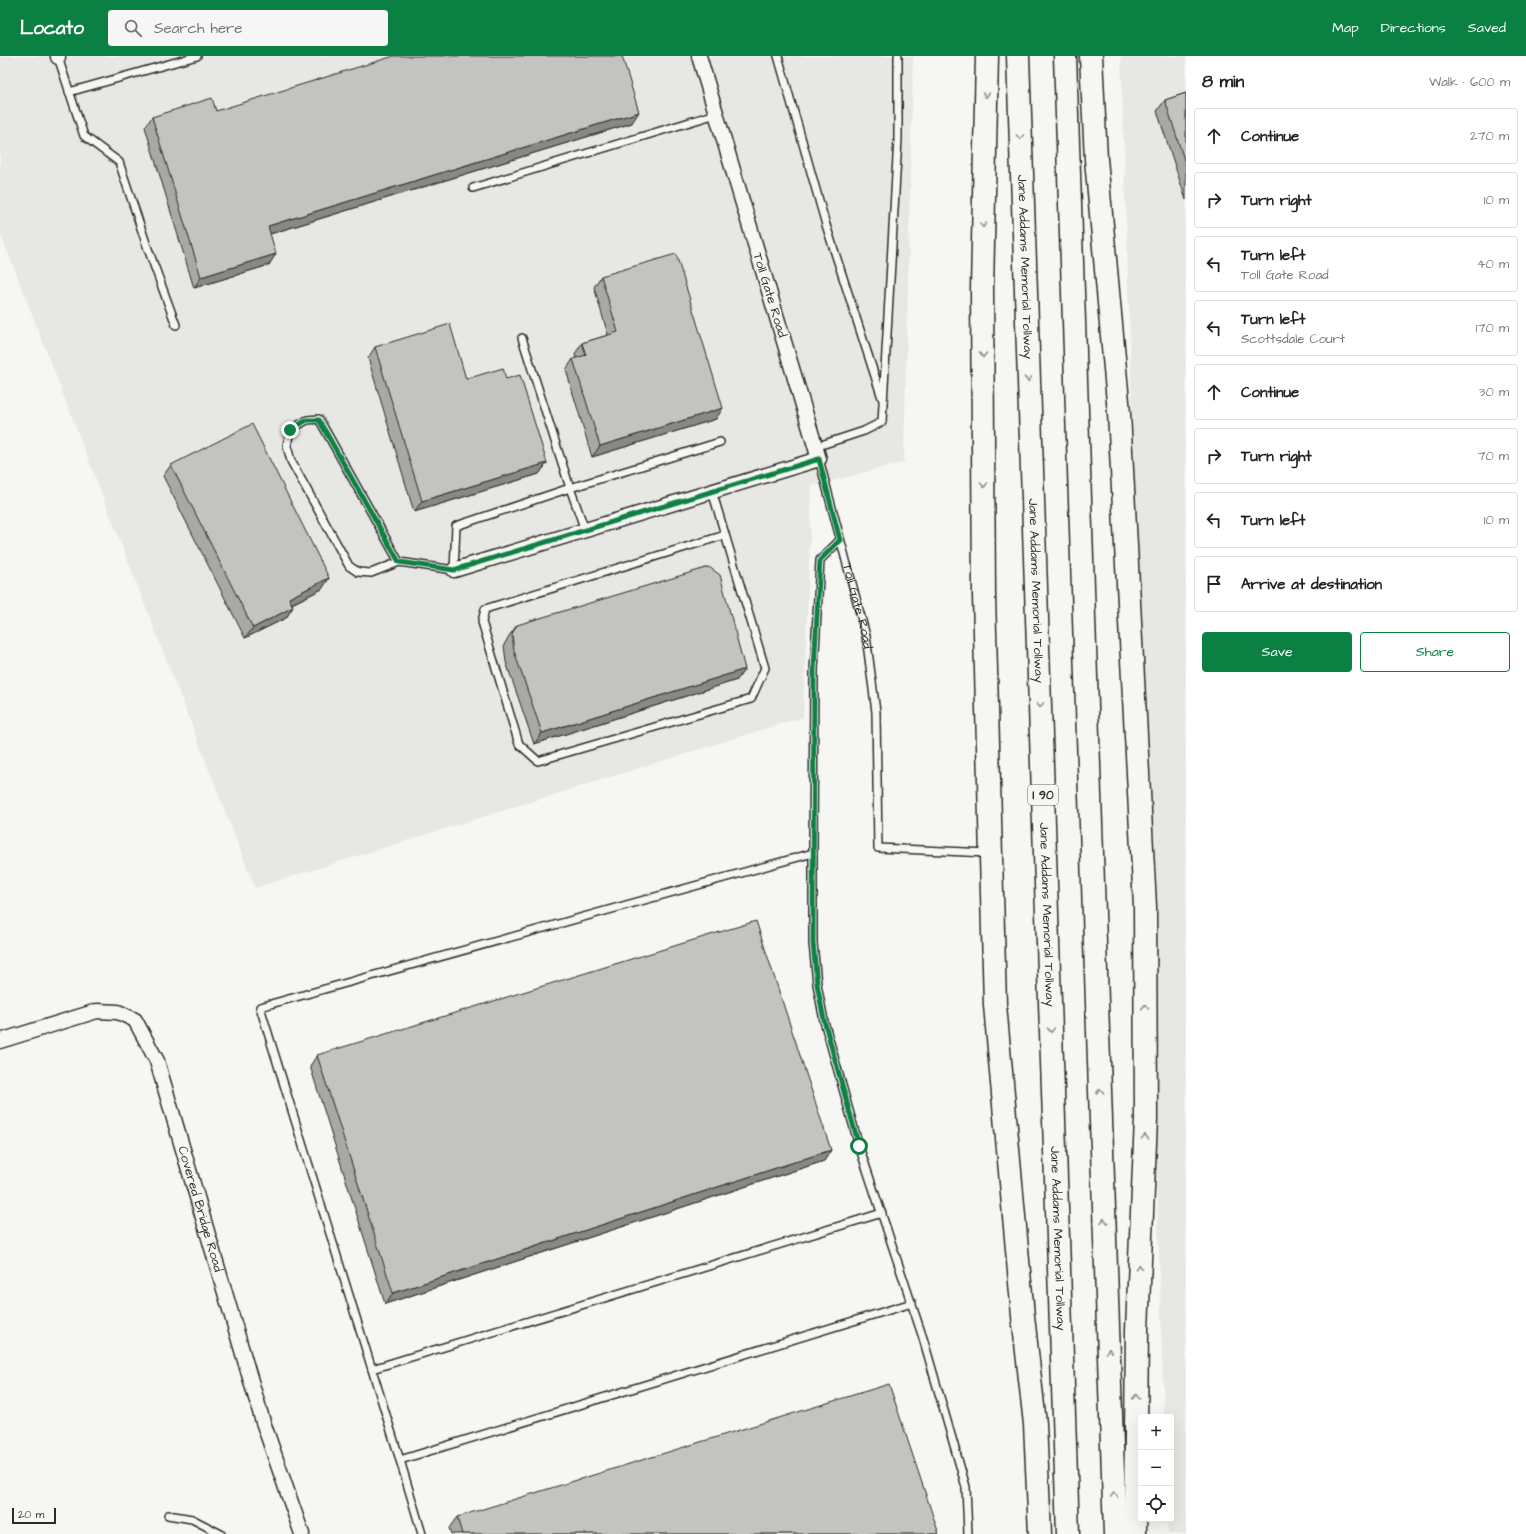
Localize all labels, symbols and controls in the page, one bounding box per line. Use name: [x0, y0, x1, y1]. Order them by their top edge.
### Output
search box: [108, 10, 388, 46]
text: Locato: [20, 15, 84, 42]
icon: search: [122, 17, 144, 39]
text: Search here: [154, 18, 242, 39]
text: Map: [1332, 18, 1359, 38]
text: Directions: [1381, 18, 1446, 38]
text: Saved: [1468, 18, 1506, 38]
text: 8 min: [1202, 70, 1244, 94]
text: Walk · 600 m: [1429, 73, 1510, 91]
one-way arrow: [982, 92, 990, 98]
icon: ahead: [1203, 125, 1225, 147]
text: Continue: [1241, 126, 1299, 147]
text: 270 m: [1470, 127, 1509, 145]
one-way arrow: [1016, 134, 1024, 140]
street label: Jane Addams Memorial Tollway: [1013, 174, 1037, 359]
icon: right: [1203, 189, 1225, 211]
text: Turn right: [1241, 190, 1312, 211]
text: 10 m: [1484, 191, 1509, 209]
one-way arrow: [979, 222, 988, 228]
text: Turn left: [1241, 245, 1305, 266]
street label: Toll Gate Road: [749, 250, 792, 340]
icon: left: [1203, 253, 1225, 275]
text: 40 m: [1477, 255, 1509, 273]
text: Toll Gate Road: [1241, 266, 1329, 284]
text: Turn left: [1241, 309, 1305, 330]
icon: left: [1203, 317, 1225, 339]
text: 170 m: [1476, 319, 1509, 337]
text: Scottsdale Court: [1241, 330, 1345, 348]
one-way arrow: [979, 352, 987, 358]
one-way arrow: [1024, 376, 1032, 382]
icon: ahead: [1203, 381, 1225, 403]
text: Continue: [1241, 382, 1299, 403]
text: 30 m: [1479, 383, 1509, 401]
route end: [281, 421, 299, 439]
icon: right: [1203, 445, 1225, 467]
text: Turn right: [1241, 446, 1312, 467]
text: 70 m: [1477, 447, 1509, 465]
one-way arrow: [980, 482, 988, 488]
street label: Jane Addams Memorial Tollway: [1024, 498, 1048, 683]
icon: left: [1203, 509, 1225, 531]
text: Turn left: [1241, 510, 1305, 531]
text: 10 m: [1484, 511, 1509, 529]
street label: Toll Gate Road: [838, 561, 877, 650]
icon: arrive: [1203, 573, 1225, 595]
text: Arrive at destination: [1241, 574, 1382, 595]
button: Save: [1202, 632, 1352, 672]
button: Share: [1360, 632, 1510, 672]
one-way arrow: [1035, 702, 1044, 708]
road number: I 90: [1028, 785, 1058, 805]
street label: Jane Addams Memorial Tollway: [1035, 822, 1059, 1007]
one-way arrow: [1141, 1004, 1149, 1010]
one-way arrow: [1047, 1027, 1055, 1033]
one-way arrow: [1096, 1088, 1104, 1094]
one-way arrow: [1141, 1134, 1149, 1140]
route start: [850, 1137, 868, 1155]
street label: Covered Bridge Road: [173, 1144, 228, 1274]
street label: Jane Addams Memorial Tollway: [1046, 1146, 1070, 1331]
one-way arrow: [1100, 1218, 1109, 1224]
one-way arrow: [1135, 1264, 1144, 1270]
one-way arrow: [1105, 1348, 1113, 1354]
one-way arrow: [1132, 1394, 1140, 1400]
map controls: [1138, 1414, 1174, 1522]
button: +: [1138, 1414, 1174, 1450]
button: −: [1138, 1450, 1174, 1486]
button: locate: [1138, 1486, 1174, 1522]
one-way arrow: [1110, 1492, 1118, 1498]
scale bar: [12, 1506, 56, 1525]
text: 20 m: [18, 1507, 44, 1522]

